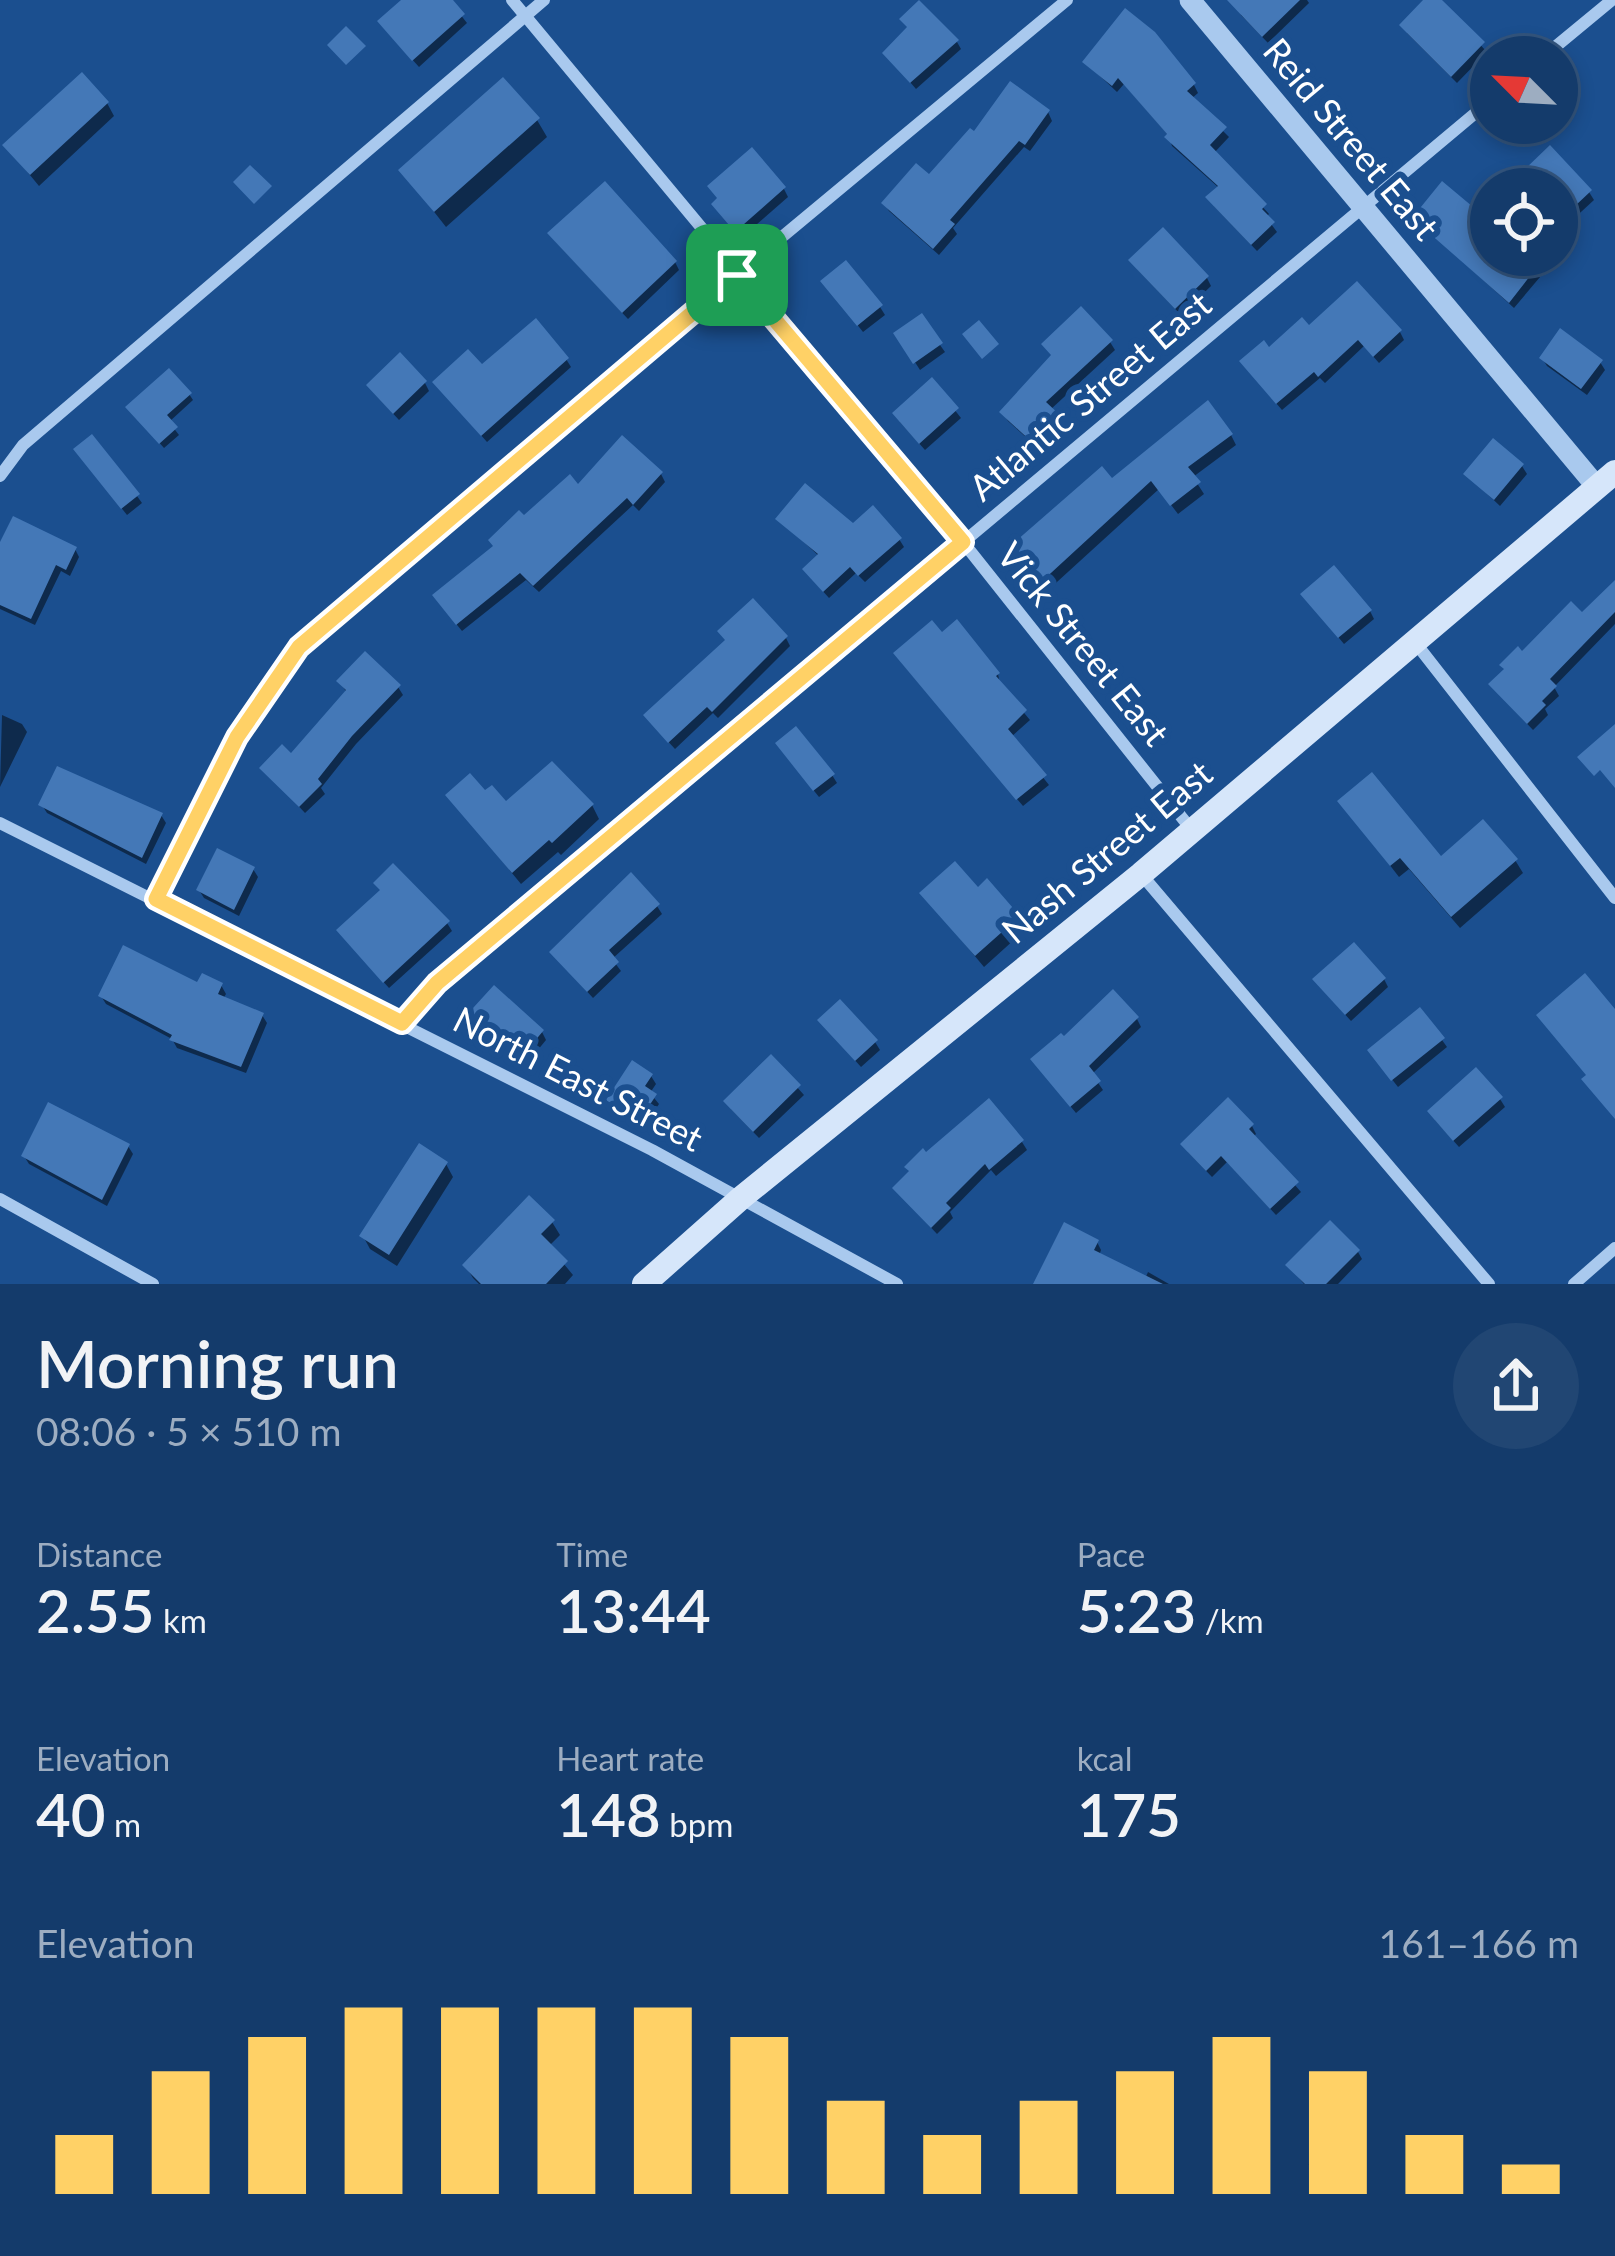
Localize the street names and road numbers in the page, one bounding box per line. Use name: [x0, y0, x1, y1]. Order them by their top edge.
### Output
street label: Reid Street East: [1255, 29, 1449, 248]
street label: Atlantic Street East: [960, 281, 1219, 509]
street label: Vick Street East: [988, 533, 1179, 754]
street label: Nash Street East: [992, 751, 1220, 952]
street label: North East Street: [447, 996, 710, 1160]

